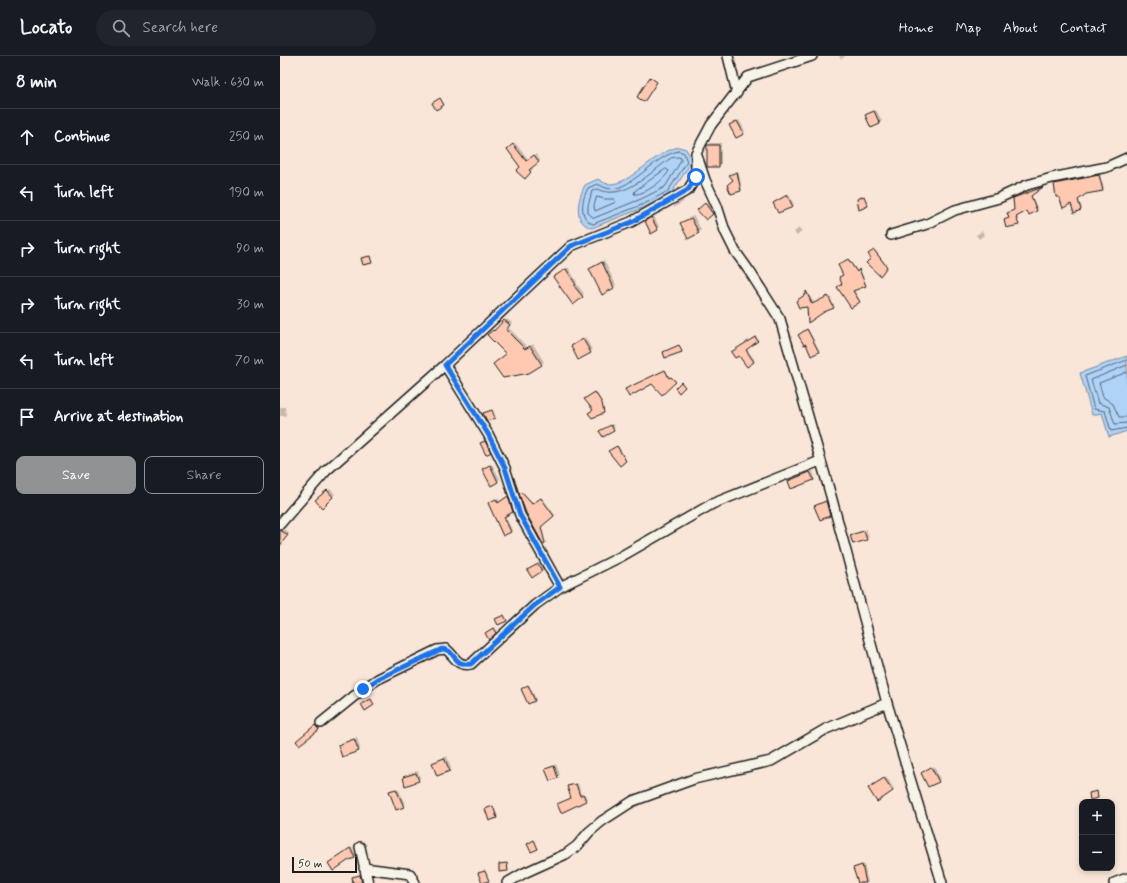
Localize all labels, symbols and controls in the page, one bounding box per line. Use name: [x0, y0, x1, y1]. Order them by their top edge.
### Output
search box: [96, 10, 376, 46]
text: Locato: [20, 15, 72, 40]
icon: search: [110, 17, 132, 39]
text: Search here: [142, 18, 218, 38]
text: Home: [899, 19, 933, 37]
text: Map: [955, 19, 981, 37]
text: About: [1003, 19, 1038, 37]
text: Contact: [1060, 19, 1107, 37]
text: 8 min: [16, 71, 57, 93]
text: Walk · 630 m: [192, 74, 264, 91]
icon: ahead: [16, 126, 38, 148]
text: Continue: [54, 127, 110, 147]
text: 250 m: [229, 128, 264, 145]
route start: [687, 168, 705, 186]
icon: left: [16, 182, 38, 204]
text: Turn left: [54, 183, 114, 203]
text: 190 m: [229, 184, 264, 201]
icon: right: [16, 238, 38, 260]
text: Turn right: [54, 239, 121, 259]
text: 90 m: [236, 240, 264, 257]
icon: right: [16, 294, 38, 316]
text: Turn right: [54, 295, 121, 315]
text: 30 m: [237, 296, 264, 313]
icon: left: [16, 350, 38, 372]
text: Turn left: [54, 351, 114, 371]
text: 70 m: [235, 352, 264, 369]
icon: arrive: [16, 406, 38, 428]
text: Arrive at destination: [54, 407, 183, 427]
button: Save: [16, 456, 136, 494]
button: Share: [144, 456, 264, 494]
route end: [354, 680, 372, 698]
map controls: [1079, 799, 1115, 871]
button: +: [1079, 799, 1115, 835]
button: −: [1079, 835, 1115, 871]
scale bar: [292, 855, 357, 874]
text: 50 m: [298, 857, 323, 871]

